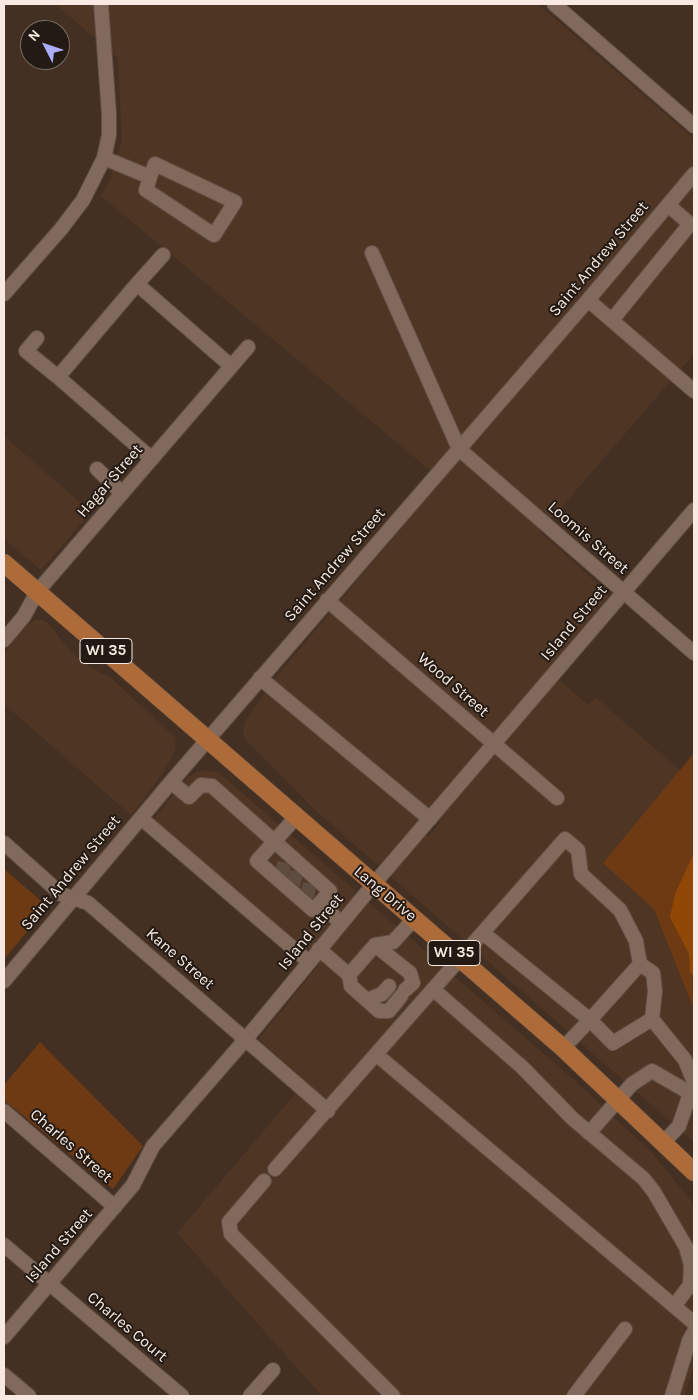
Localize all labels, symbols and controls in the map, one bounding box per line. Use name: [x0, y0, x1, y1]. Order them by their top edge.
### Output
north arrow: [20, 20, 70, 70]
text: N: [24, 26, 44, 45]
street label: Saint Andrew Street: [545, 198, 653, 320]
street label: Hagar Street: [73, 440, 147, 522]
street label: Loomis Street: [544, 498, 632, 578]
street label: Saint Andrew Street: [280, 504, 390, 626]
street label: Island Street: [537, 581, 611, 665]
road number: WI 35: [80, 638, 132, 664]
street label: Wood Street: [413, 649, 493, 721]
street label: Saint Andrew Street: [17, 812, 125, 934]
street label: Lang Drive: [350, 862, 420, 926]
street label: Island Street: [274, 890, 348, 974]
street label: Kane Street: [142, 924, 218, 994]
road number: WI 35: [428, 940, 480, 966]
street label: Charles Street: [26, 1105, 116, 1187]
street label: Island Street: [21, 1205, 97, 1287]
street label: Charles Court: [83, 1288, 171, 1366]

